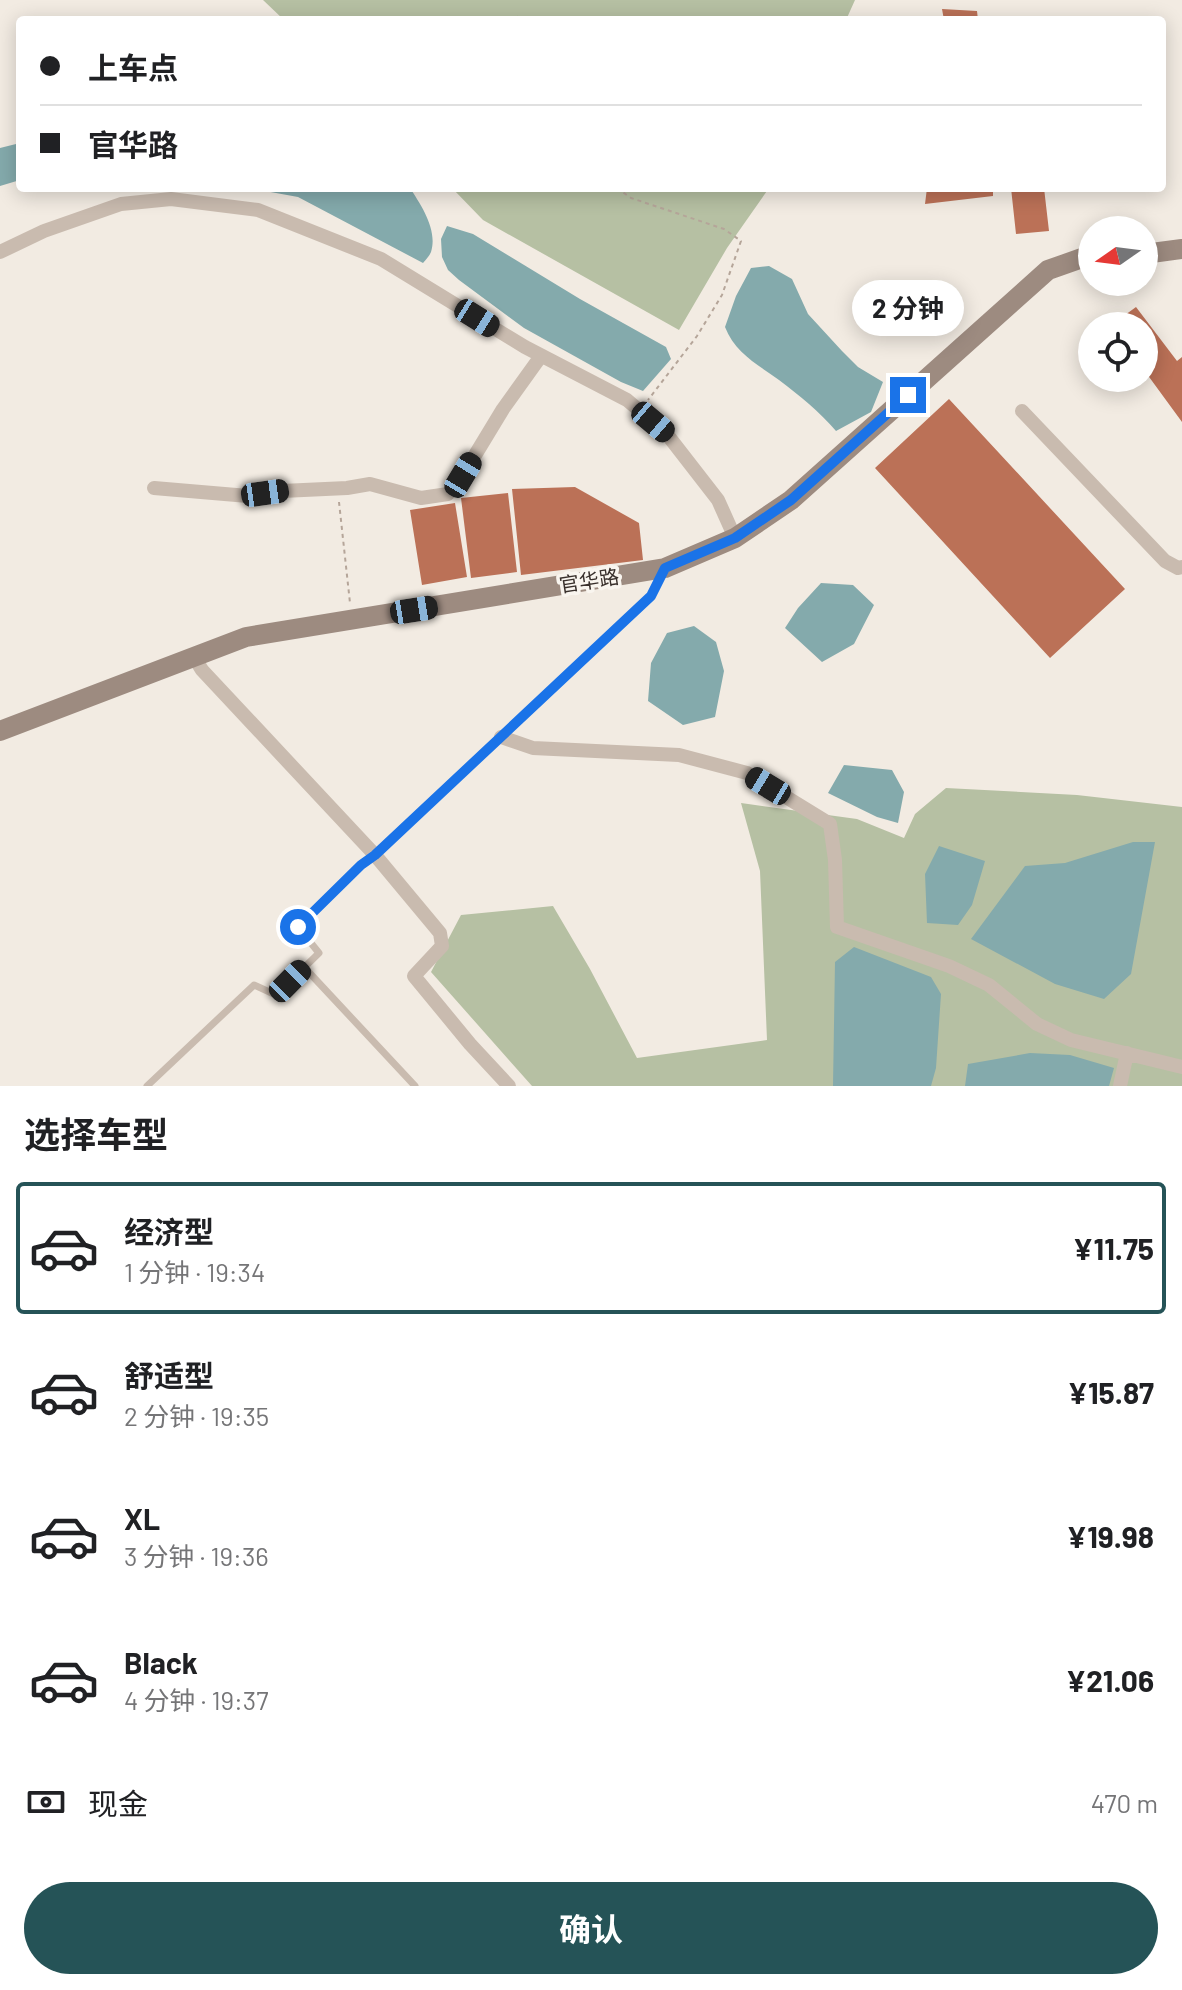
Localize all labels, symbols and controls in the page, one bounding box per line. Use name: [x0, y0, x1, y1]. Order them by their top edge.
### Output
text: 上车点: [88, 49, 178, 85]
text: 官华路: [88, 126, 178, 162]
north arrow: [1078, 216, 1158, 296]
map controls: [1078, 216, 1158, 392]
callout: 2 分钟: [852, 279, 964, 335]
text: 2 分钟: [872, 292, 944, 323]
car: [450, 295, 504, 341]
button: locate: [1078, 312, 1158, 392]
route end: [890, 377, 926, 413]
car: [627, 397, 679, 447]
car: [440, 448, 486, 502]
car: [240, 478, 290, 508]
street label: 官华路: [557, 563, 621, 597]
car: [388, 594, 440, 626]
car: [741, 763, 795, 809]
route start: [280, 909, 316, 945]
car: [265, 956, 315, 1006]
text: 选择车型: [24, 1112, 168, 1155]
icon: car: [28, 1212, 100, 1284]
text: 经济型: [124, 1213, 214, 1249]
text: ¥11.75: [1073, 1230, 1154, 1266]
text: 1 分钟 · 19:34: [124, 1256, 265, 1287]
icon: car: [28, 1356, 100, 1428]
text: 舒适型: [124, 1357, 214, 1393]
text: ¥15.87: [1067, 1374, 1154, 1410]
text: 2 分钟 · 19:35: [124, 1400, 269, 1431]
icon: car: [28, 1500, 100, 1572]
text: XL: [124, 1500, 160, 1536]
text: ¥19.98: [1067, 1518, 1154, 1554]
text: 3 分钟 · 19:36: [124, 1540, 269, 1571]
icon: car: [28, 1644, 100, 1716]
text: Black: [124, 1644, 198, 1680]
text: ¥21.06: [1066, 1662, 1154, 1698]
text: 4 分钟 · 19:37: [124, 1684, 269, 1715]
icon: cash: [24, 1780, 68, 1824]
text: 现金: [88, 1785, 148, 1821]
text: 470 m: [1091, 1787, 1158, 1818]
button: 确认: [24, 1882, 1158, 1974]

